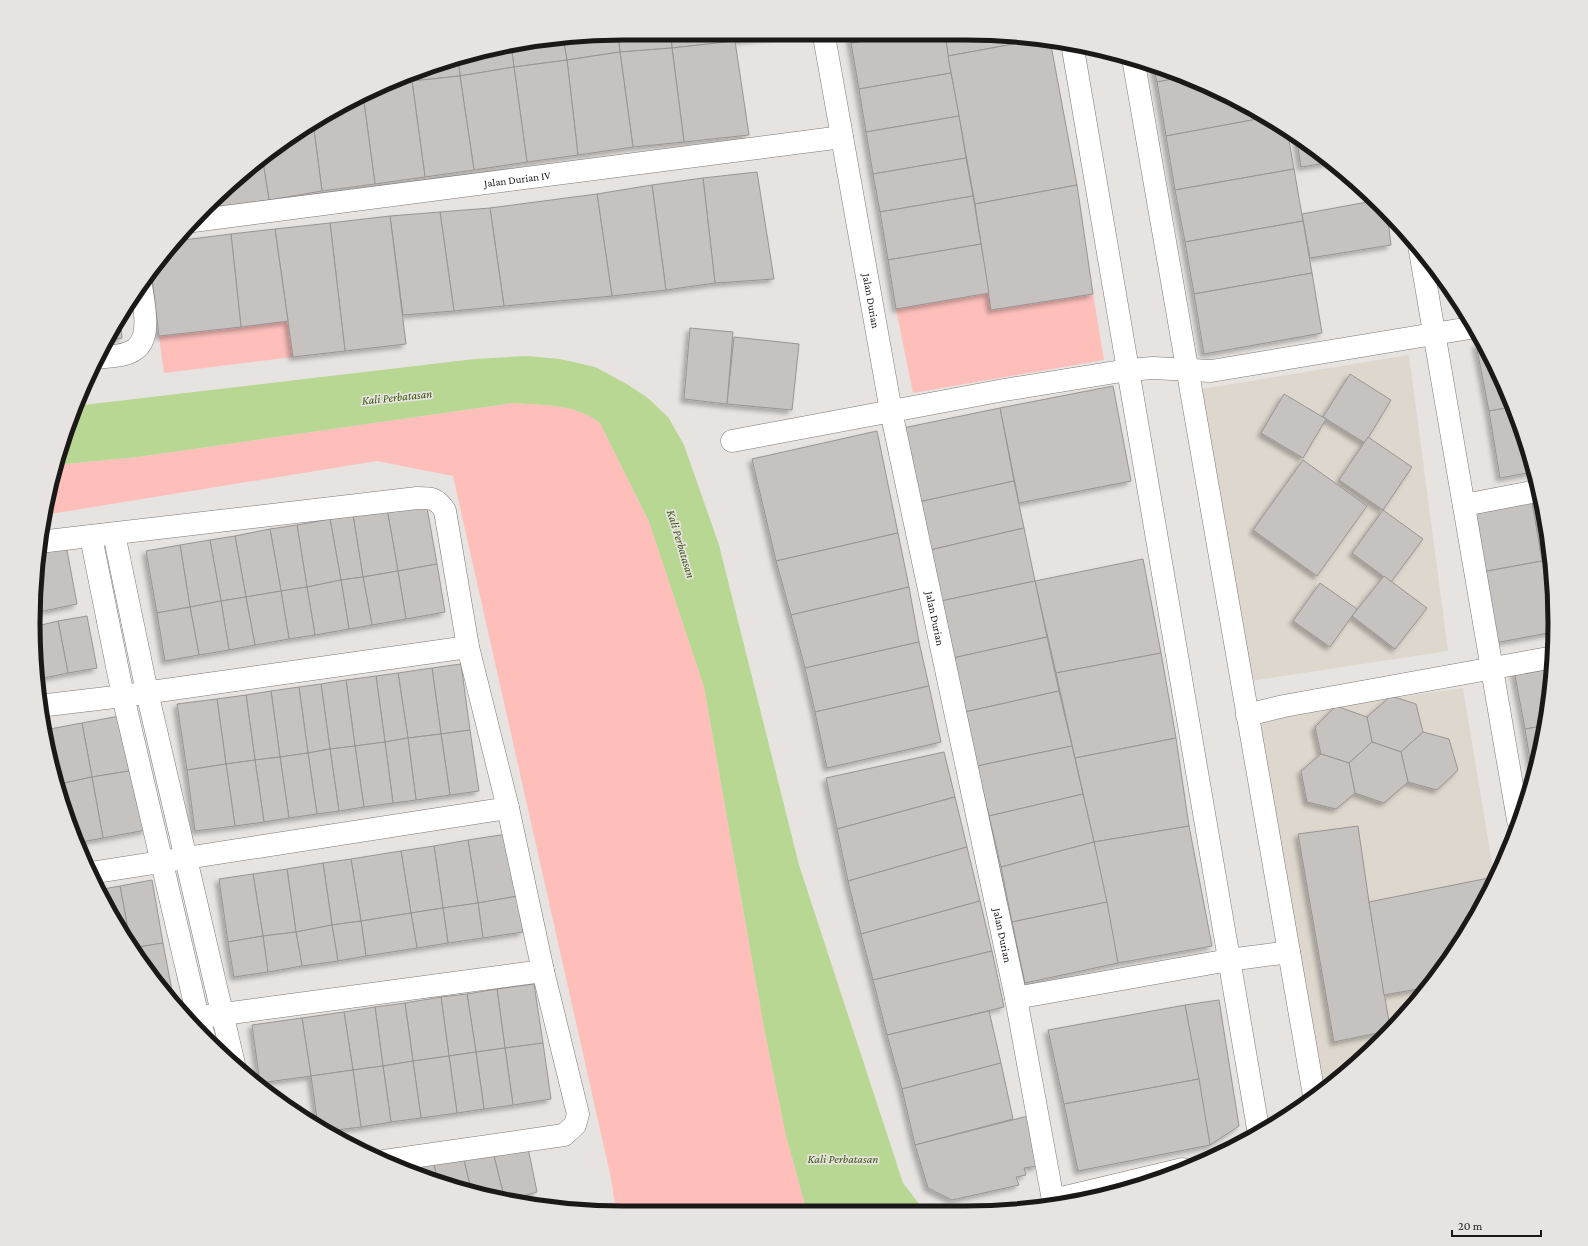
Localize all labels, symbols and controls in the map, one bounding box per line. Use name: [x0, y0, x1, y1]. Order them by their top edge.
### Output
street label: Jalan Durian IV: [482, 169, 552, 190]
street label: Jalan Durian: [859, 272, 882, 329]
water label: Kali Perbatasan: [361, 386, 433, 408]
water label: Kali Perbatasan: [664, 508, 698, 580]
street label: Jalan Durian: [922, 589, 947, 647]
street label: Jalan Durian: [990, 906, 1014, 964]
water label: Kali Perbatasan: [808, 1152, 878, 1166]
scale bar: [1452, 1212, 1541, 1238]
text: 20 m: [1458, 1219, 1483, 1233]

